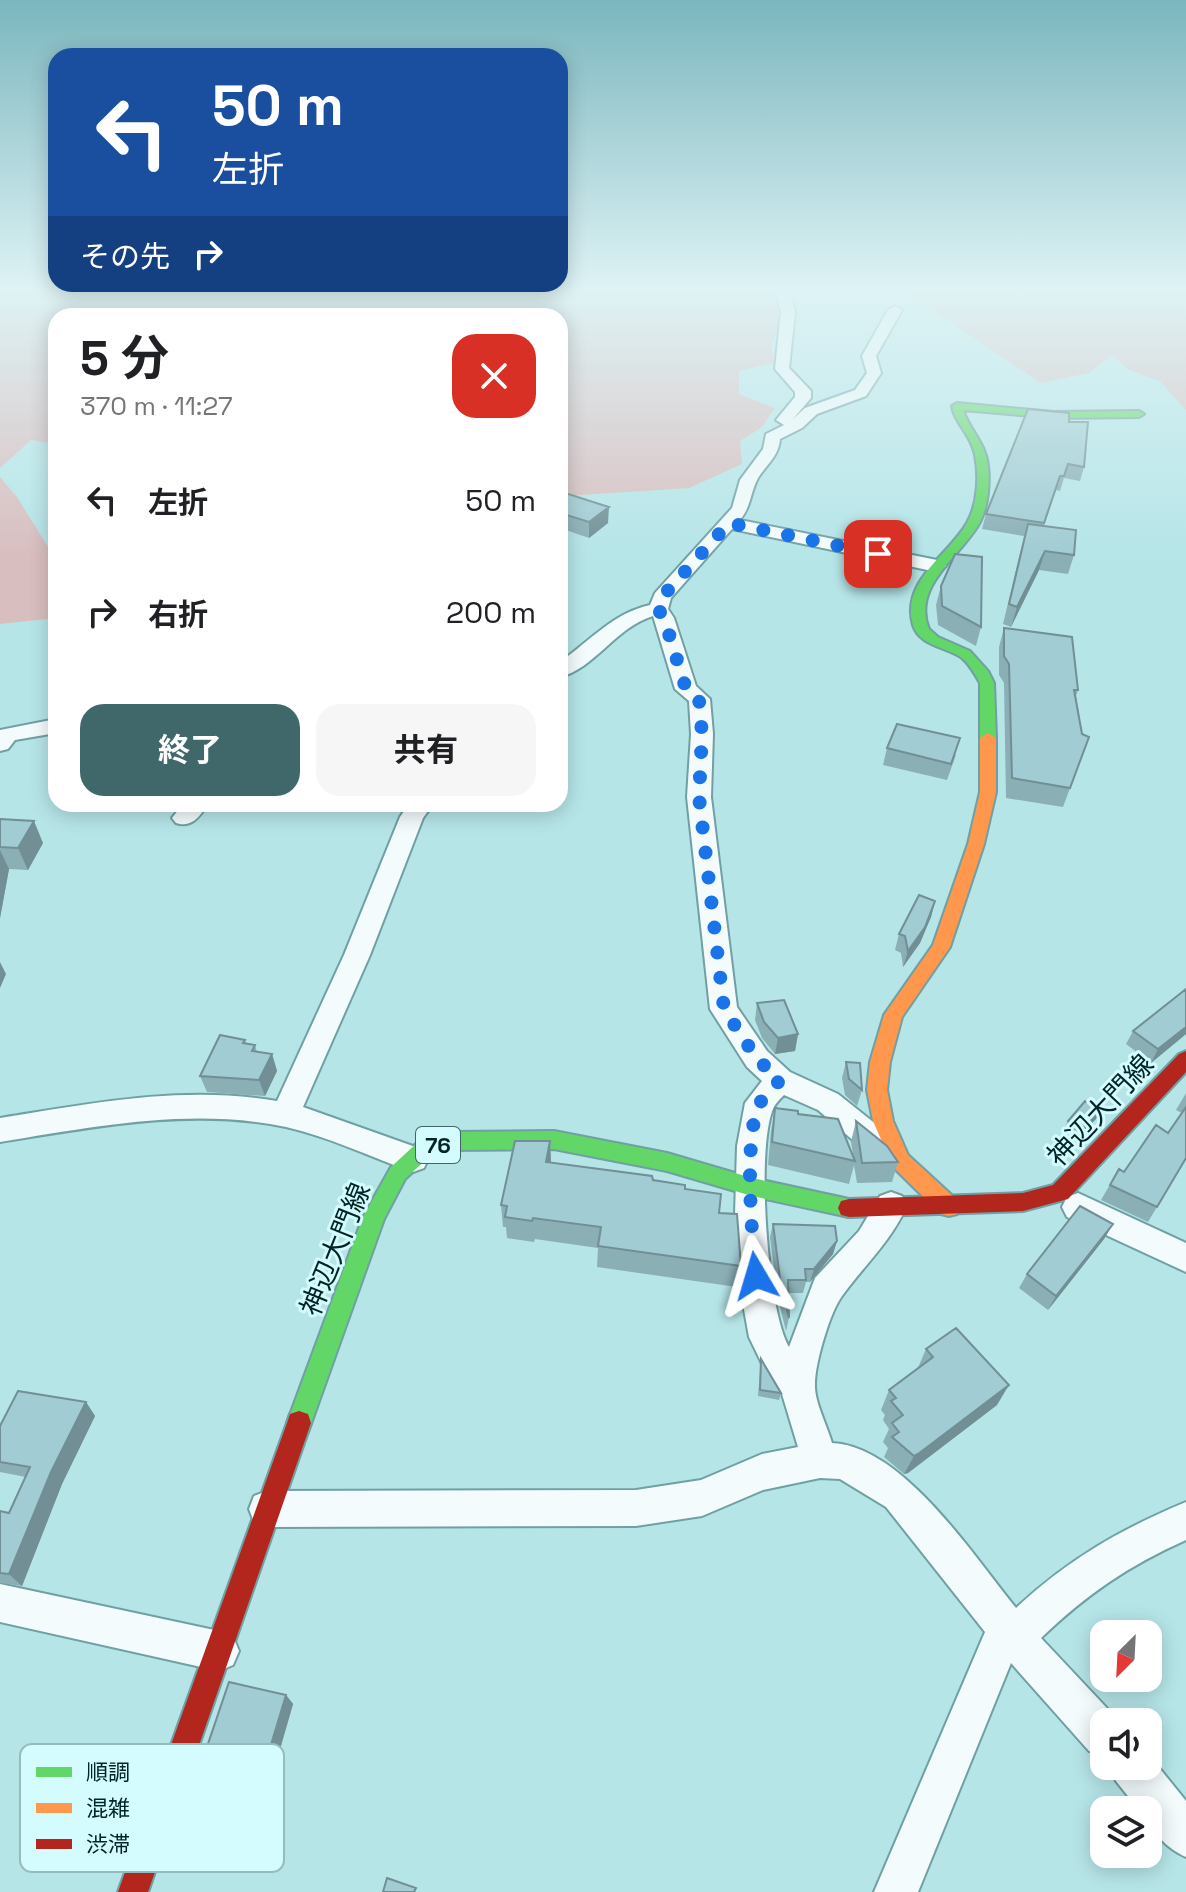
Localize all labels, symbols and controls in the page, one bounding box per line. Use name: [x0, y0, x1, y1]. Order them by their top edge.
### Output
text: 50 m: [212, 70, 344, 141]
icon: left: [80, 80, 184, 184]
text: 左折: [212, 147, 284, 193]
icon: right: [186, 232, 230, 276]
text: その先: [80, 237, 170, 276]
text: 5 分: [80, 328, 169, 389]
button: close: [452, 334, 536, 418]
text: 370 m · 11:27: [80, 389, 233, 423]
icon: left: [80, 478, 124, 522]
text: 50 m: [465, 481, 536, 520]
text: 左折: [148, 483, 208, 522]
pin: [844, 520, 912, 588]
icon: arrive: [856, 532, 900, 576]
icon: right: [80, 590, 124, 634]
text: 200 m: [446, 593, 536, 632]
text: 右折: [148, 595, 208, 634]
button: 終了: [80, 704, 300, 796]
button: 共有: [316, 704, 536, 796]
street label: 神辺大門線: [1039, 1047, 1161, 1173]
road number: 76: [416, 1127, 460, 1163]
street label: 神辺大門線: [292, 1177, 378, 1321]
position arrow: [714, 1234, 798, 1318]
north arrow: [1090, 1620, 1162, 1692]
map controls: [1090, 1620, 1162, 1868]
button: sound: [1090, 1708, 1162, 1780]
legend: [20, 1744, 284, 1872]
text: 順調: [86, 1758, 130, 1786]
text: 混雑: [86, 1794, 130, 1822]
button: layers: [1090, 1796, 1162, 1868]
text: 渋滞: [86, 1830, 130, 1858]

